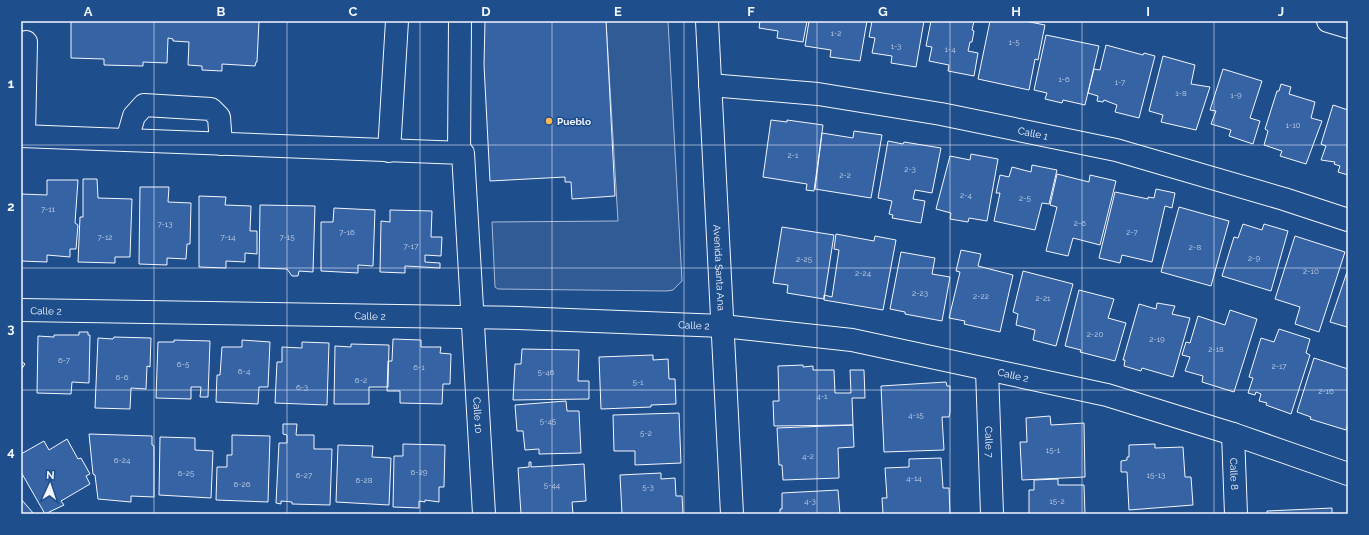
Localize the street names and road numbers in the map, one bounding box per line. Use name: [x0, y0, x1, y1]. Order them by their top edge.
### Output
street label: Calle 1: [1017, 124, 1050, 142]
street label: Avenida Santa Ana: [712, 224, 727, 311]
street label: Calle 2: [30, 305, 62, 316]
street label: Calle 2: [354, 310, 386, 321]
street label: Calle 2: [678, 319, 710, 331]
street label: Calle 2: [997, 366, 1030, 383]
street label: Calle 10: [472, 397, 485, 434]
street label: Calle 7: [983, 426, 996, 459]
street label: Calle 8: [1228, 458, 1241, 490]

